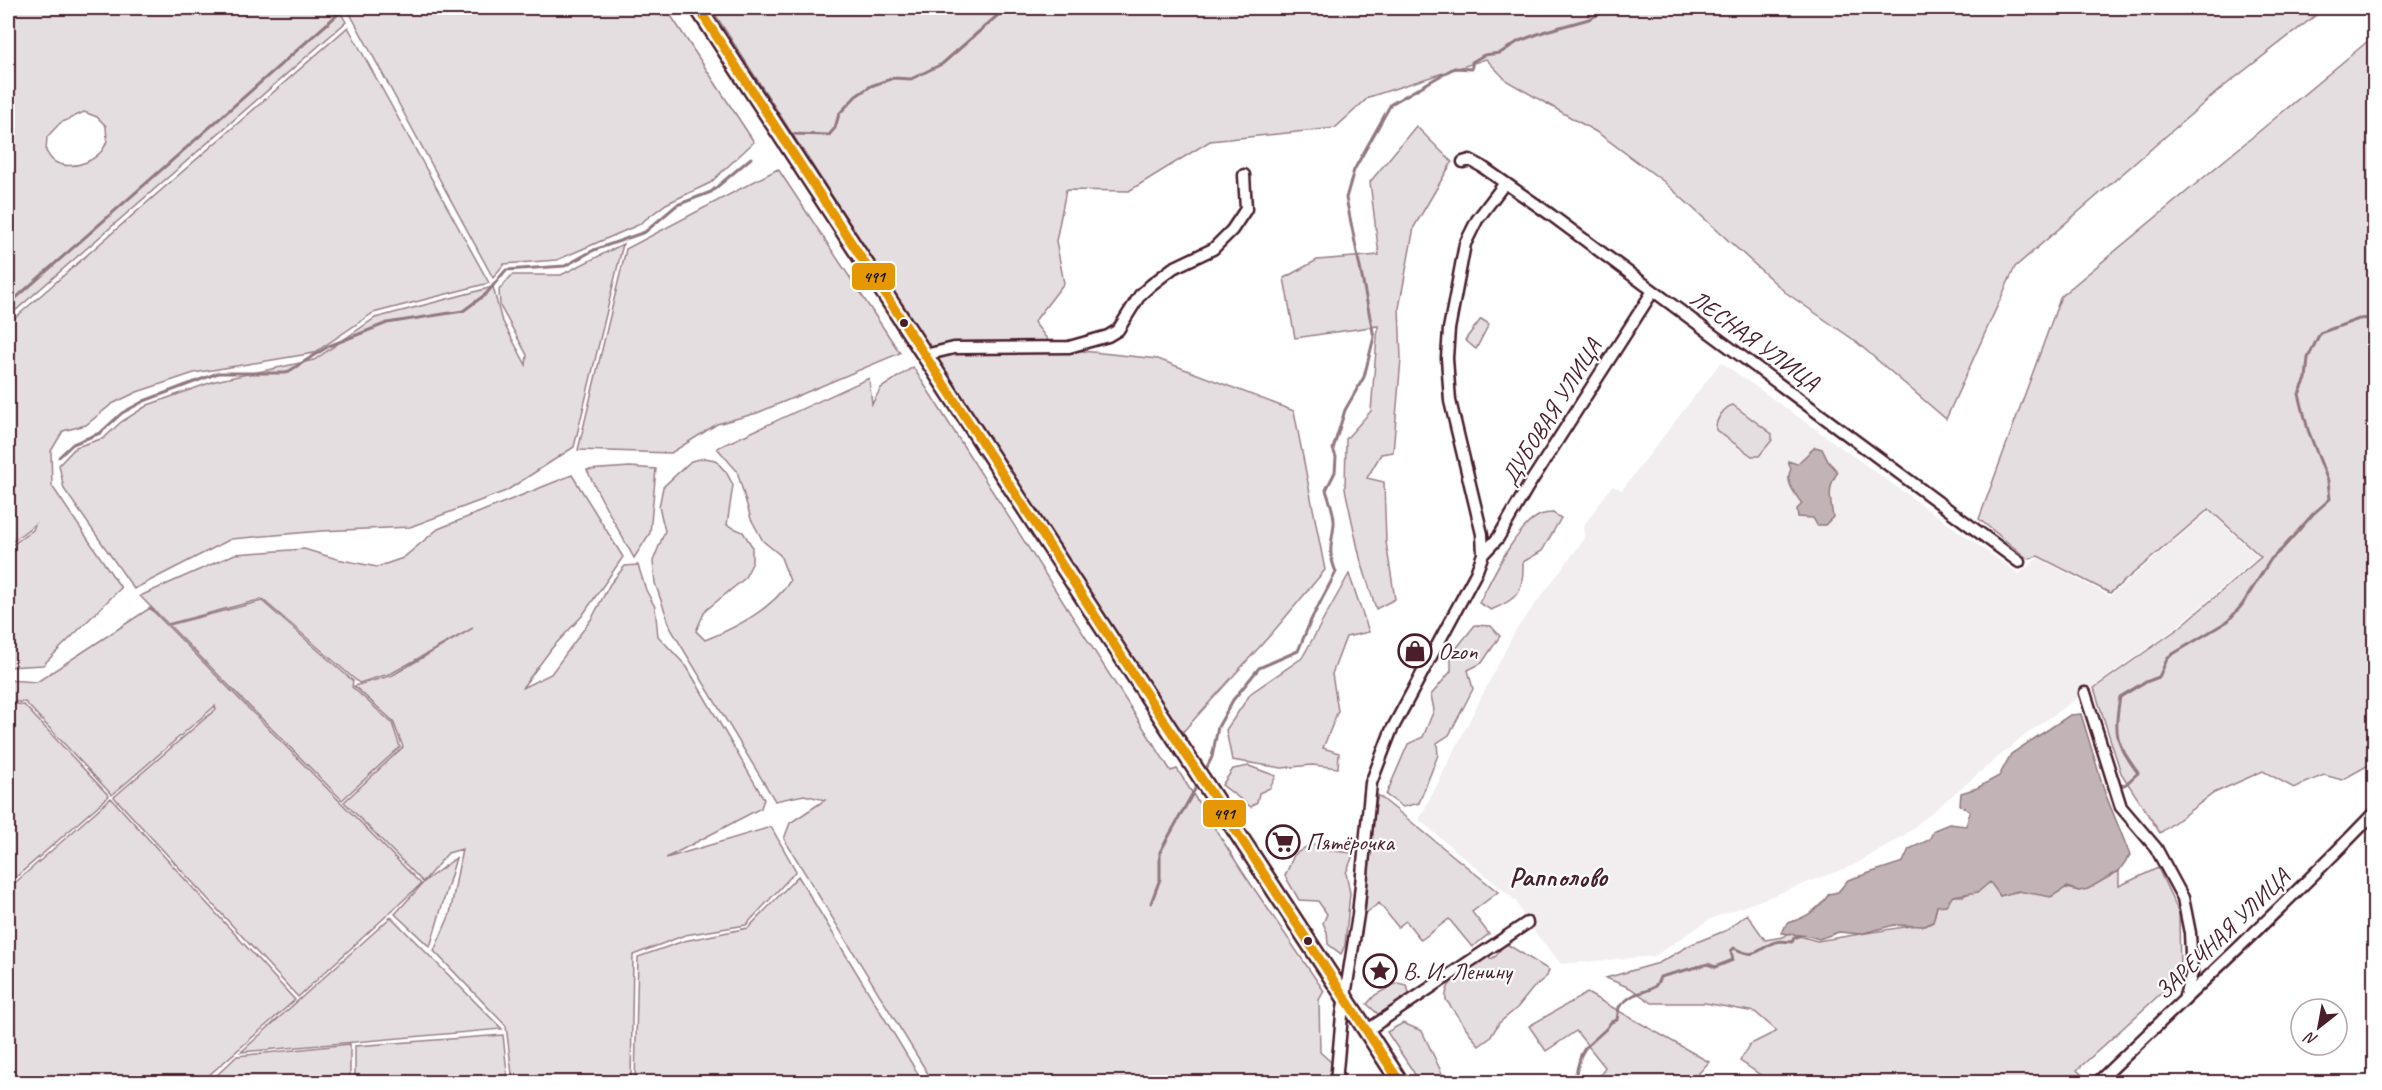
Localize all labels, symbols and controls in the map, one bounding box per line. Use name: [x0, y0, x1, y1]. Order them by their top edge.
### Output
line badge: 491: [851, 262, 896, 291]
text: 491: [863, 267, 886, 287]
street label: ЛЕСНАЯ УЛИЦА: [1684, 283, 1826, 398]
unlabelled marker: [898, 317, 910, 329]
street label: ДУБОВАЯ УЛИЦА: [1494, 333, 1608, 491]
shop icon: Ozon: [1397, 633, 1433, 669]
place label: Ozon: [1438, 636, 1478, 666]
line badge: 491: [1202, 799, 1247, 828]
text: 491: [1213, 804, 1236, 824]
supermarket icon: Пятёрочка: [1265, 824, 1301, 860]
place label: Пятёрочка: [1306, 827, 1395, 857]
district label: Рапполово: [1509, 860, 1609, 894]
street label: ЗАРЕЧНАЯ УЛИЦА: [2148, 861, 2296, 1006]
unlabelled marker: [1302, 935, 1314, 947]
place icon: В. И. Ленину: [1362, 953, 1398, 989]
place label: В. И. Ленину: [1403, 956, 1514, 986]
north arrow: [2289, 997, 2349, 1057]
text: N: [2300, 1026, 2321, 1050]

